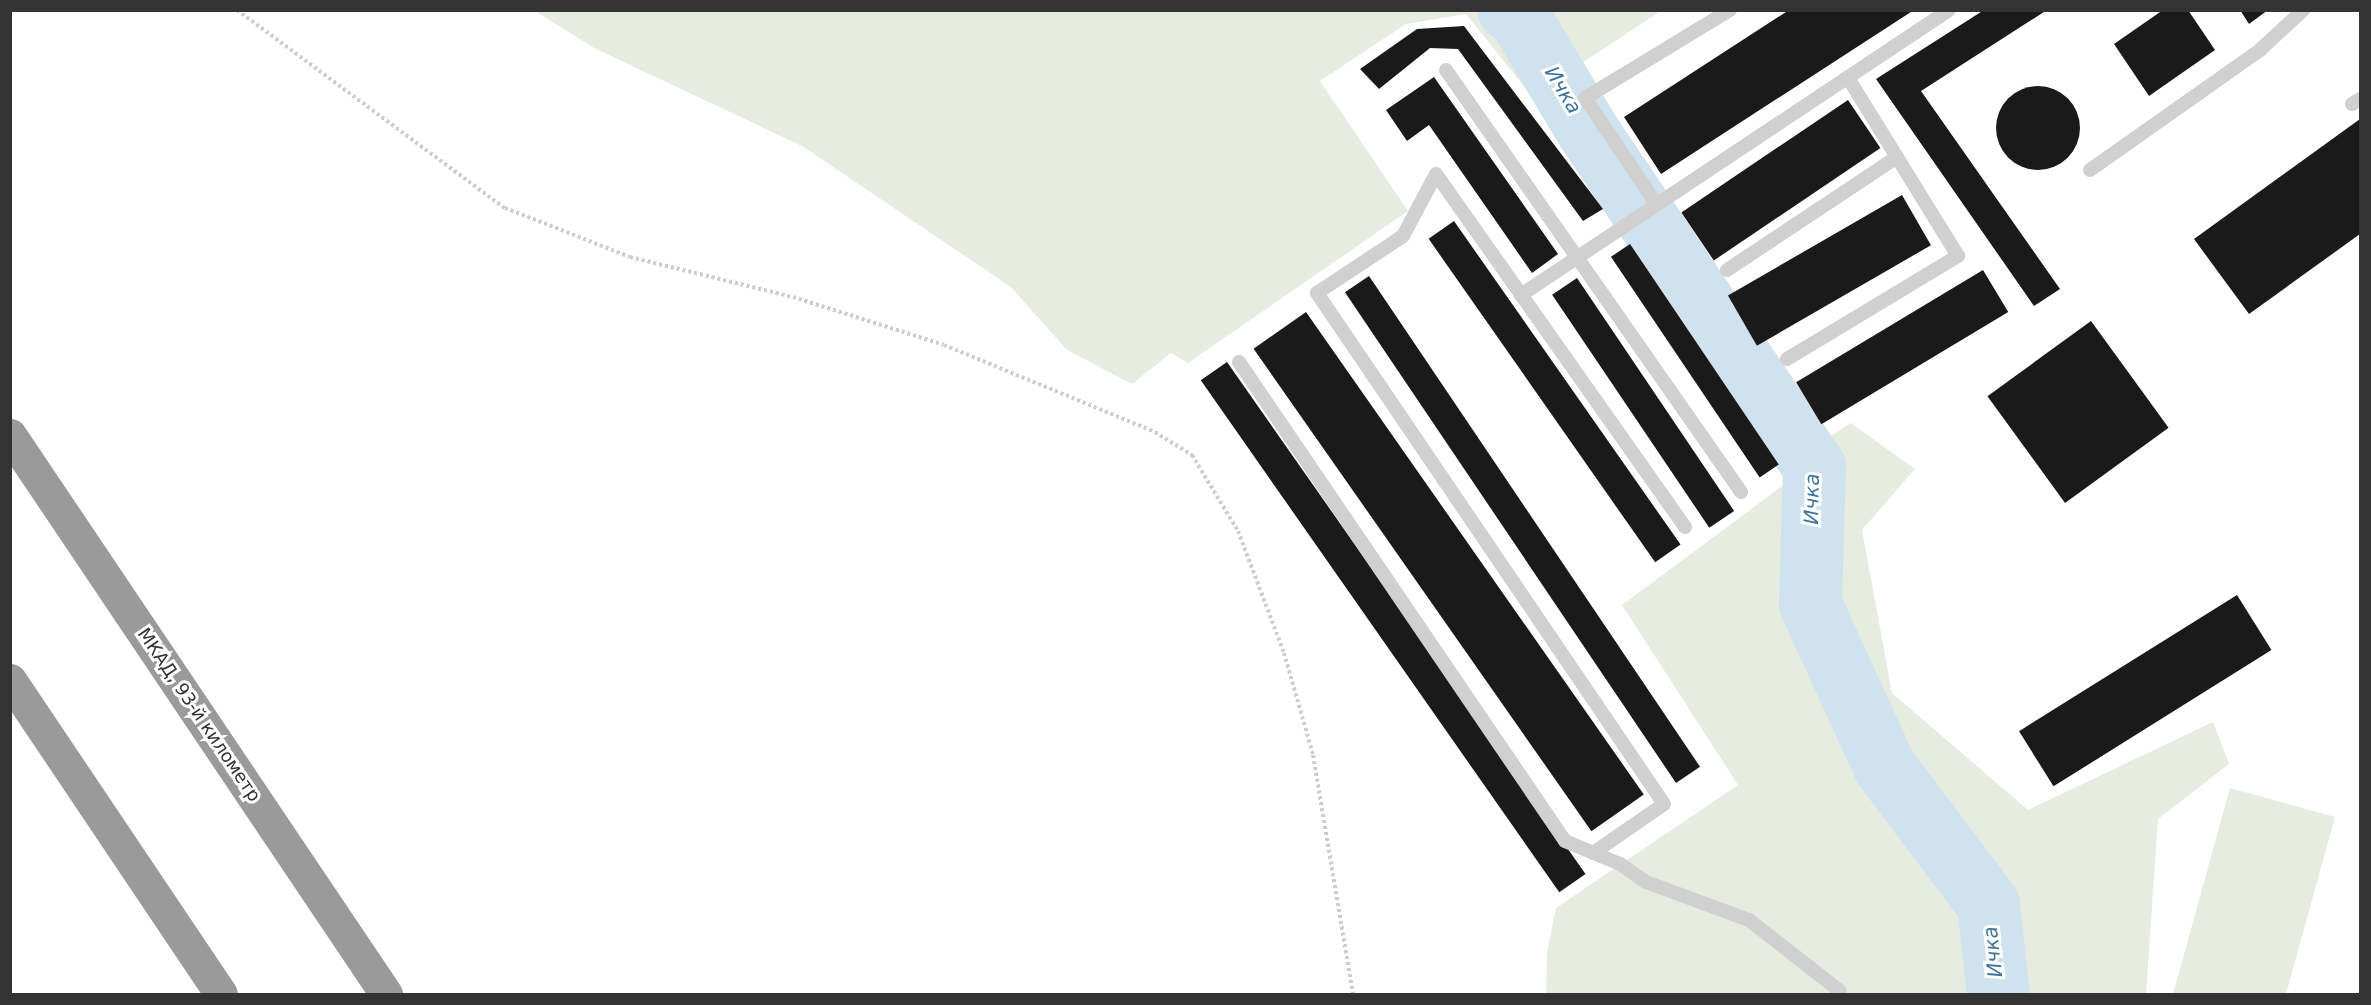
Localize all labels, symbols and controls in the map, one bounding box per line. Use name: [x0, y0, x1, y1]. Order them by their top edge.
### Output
water label: Ичка: [1540, 62, 1586, 118]
water label: Ичка: [1800, 473, 1824, 525]
street label: МКАД, 93-й километр: [133, 624, 265, 806]
water label: Ичка: [1978, 925, 2008, 979]

